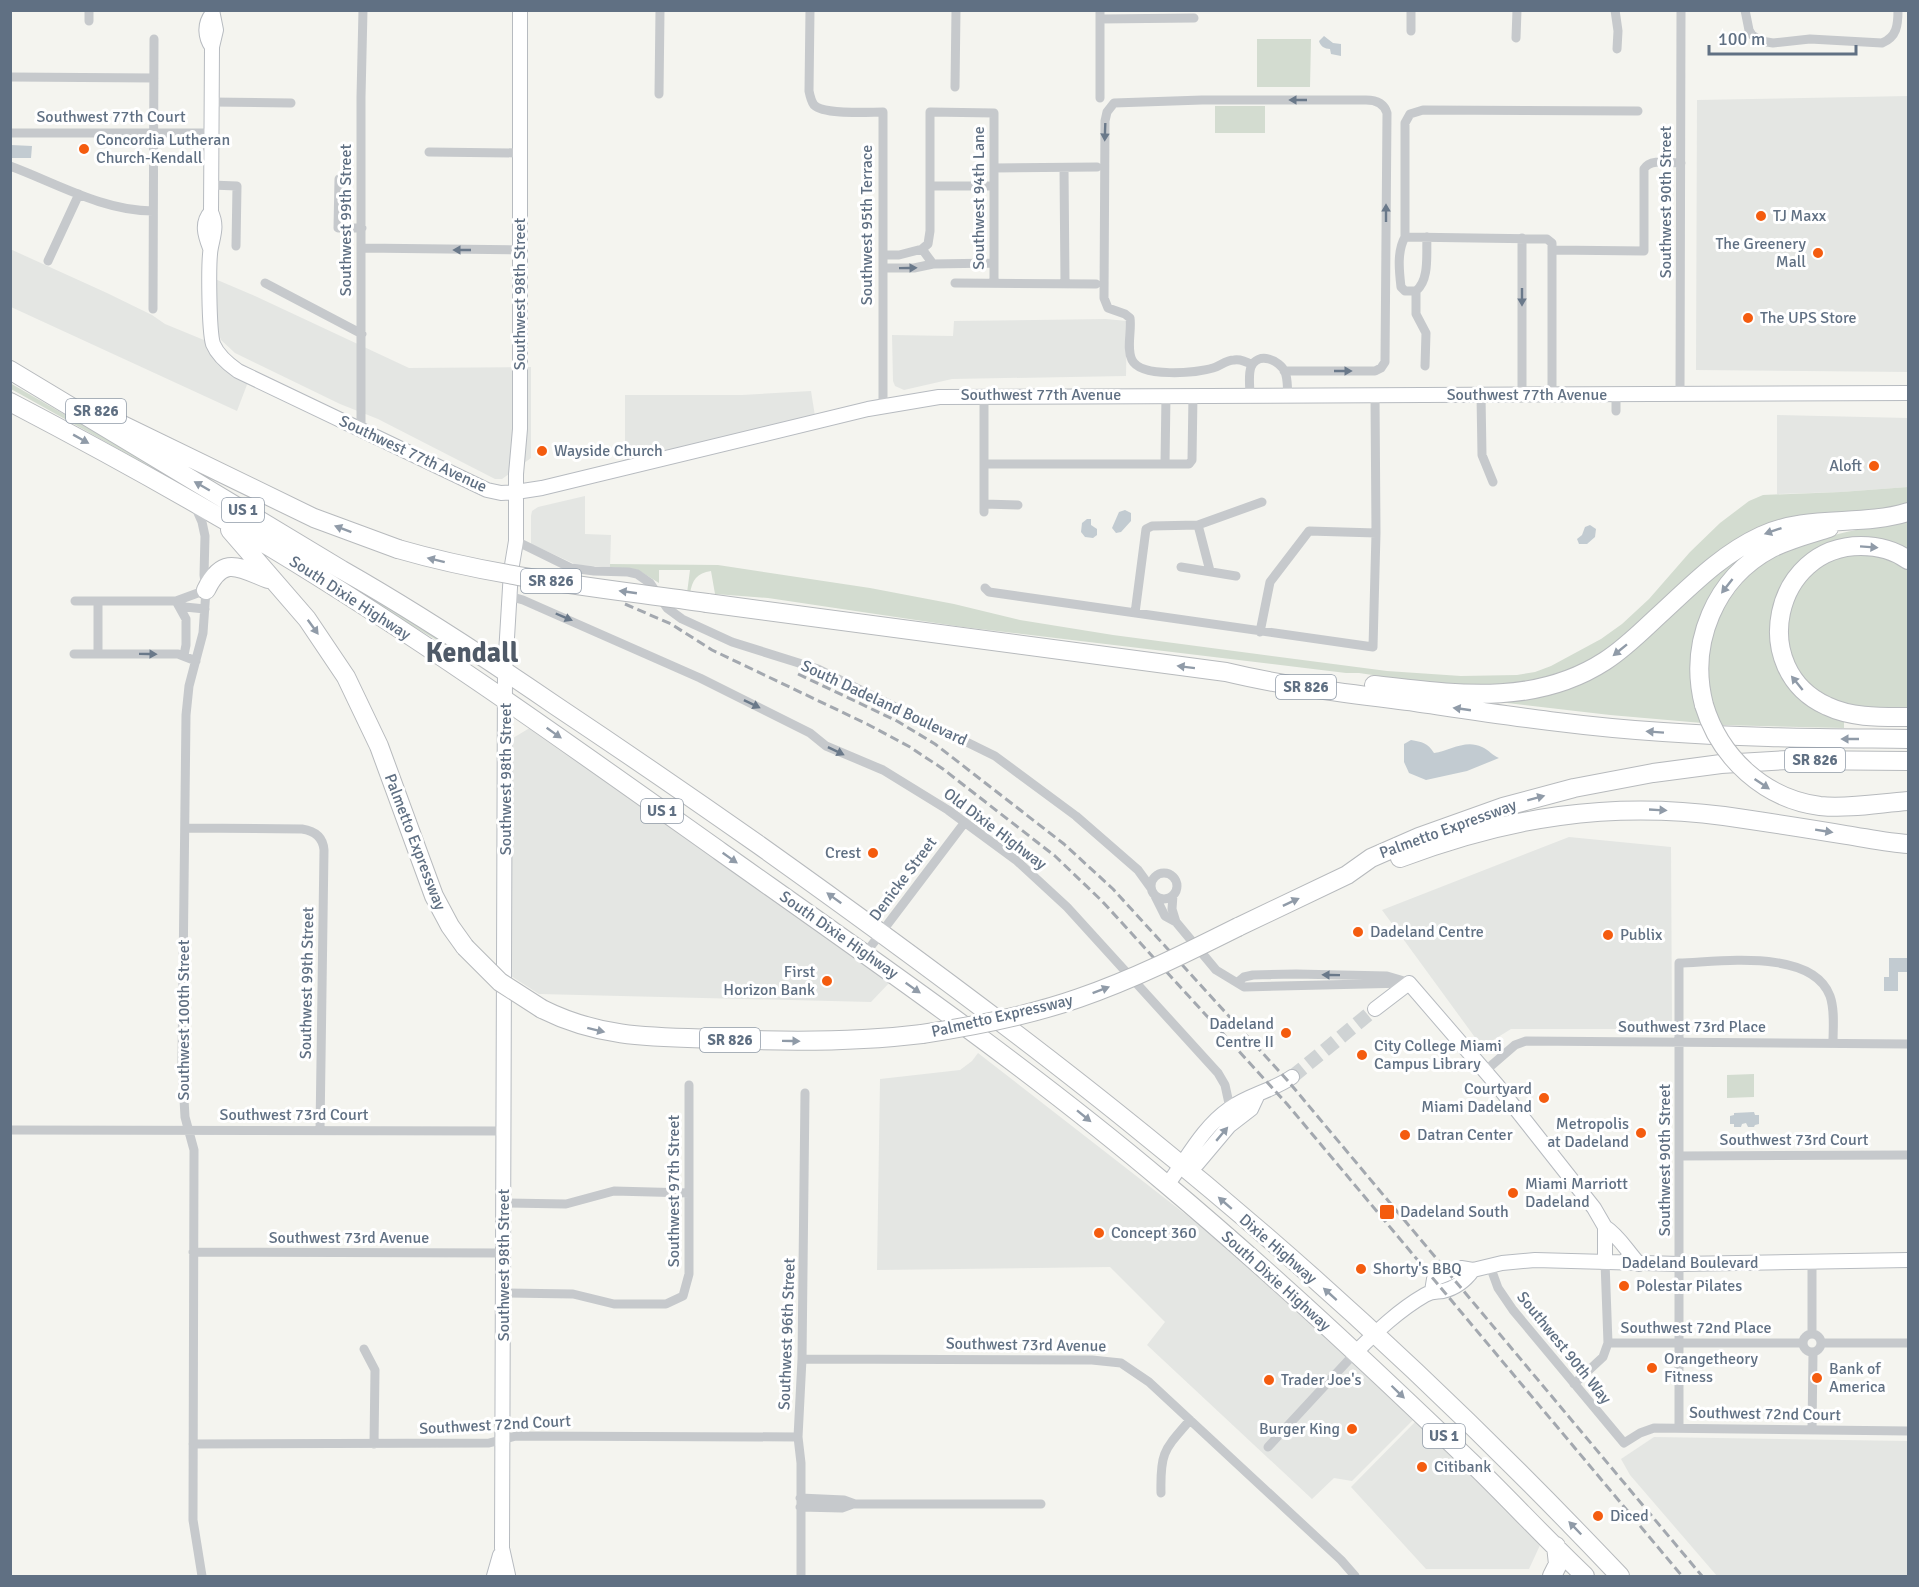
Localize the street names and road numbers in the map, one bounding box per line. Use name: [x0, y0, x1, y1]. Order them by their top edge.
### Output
street label: Southwest 77th Court: [36, 107, 186, 127]
street label: Southwest 90th Street: [1656, 125, 1676, 278]
street label: Southwest 94th Lane: [969, 126, 989, 270]
street label: Southwest 99th Street: [336, 143, 356, 296]
street label: Southwest 95th Terrace: [857, 145, 877, 305]
street label: Southwest 98th Street: [510, 217, 530, 370]
street label: Southwest 77th Avenue: [961, 385, 1121, 405]
street label: Southwest 77th Avenue: [1447, 385, 1607, 405]
road number: SR 826: [66, 399, 126, 423]
street label: Southwest 77th Avenue: [336, 411, 490, 497]
road number: US 1: [222, 498, 264, 522]
street label: South Dixie Highway: [286, 551, 415, 645]
road number: SR 826: [521, 569, 581, 593]
street label: South Dadeland Boulevard: [798, 656, 970, 750]
road number: SR 826: [1276, 675, 1336, 699]
street label: Southwest 98th Street: [496, 702, 516, 855]
road number: SR 826: [1785, 748, 1845, 772]
street label: Palmetto Expressway: [380, 771, 450, 914]
street label: Old Dixie Highway: [940, 784, 1051, 875]
street label: Palmetto Expressway: [1377, 795, 1520, 863]
road number: US 1: [641, 799, 683, 823]
street label: Denicke Street: [865, 833, 941, 925]
street label: South Dixie Highway: [776, 887, 903, 984]
street label: Southwest 99th Street: [296, 906, 318, 1059]
street label: Southwest 100th Street: [174, 939, 194, 1100]
street label: Palmetto Expressway: [929, 990, 1075, 1042]
street label: Southwest 73rd Place: [1618, 1017, 1766, 1037]
road number: SR 826: [700, 1028, 760, 1052]
street label: Southwest 90th Street: [1655, 1083, 1675, 1236]
street label: Southwest 73rd Court: [220, 1105, 369, 1125]
street label: Southwest 97th Street: [664, 1114, 684, 1267]
street label: Southwest 73rd Court: [1720, 1130, 1869, 1150]
street label: Southwest 98th Street: [494, 1188, 514, 1341]
street label: Dixie Highway: [1235, 1210, 1321, 1289]
street label: South Dixie Highway: [1217, 1227, 1335, 1336]
street label: Southwest 73rd Avenue: [269, 1228, 429, 1248]
street label: Dadeland Boulevard: [1621, 1253, 1759, 1273]
street label: Southwest 96th Street: [774, 1257, 800, 1410]
street label: Southwest 90th Way: [1512, 1288, 1616, 1409]
street label: Southwest 72nd Place: [1621, 1318, 1771, 1338]
street label: Southwest 73rd Avenue: [946, 1334, 1106, 1356]
street label: Southwest 72nd Court: [1689, 1403, 1842, 1425]
street label: Southwest 72nd Court: [419, 1411, 572, 1439]
road number: US 1: [1423, 1424, 1465, 1448]

